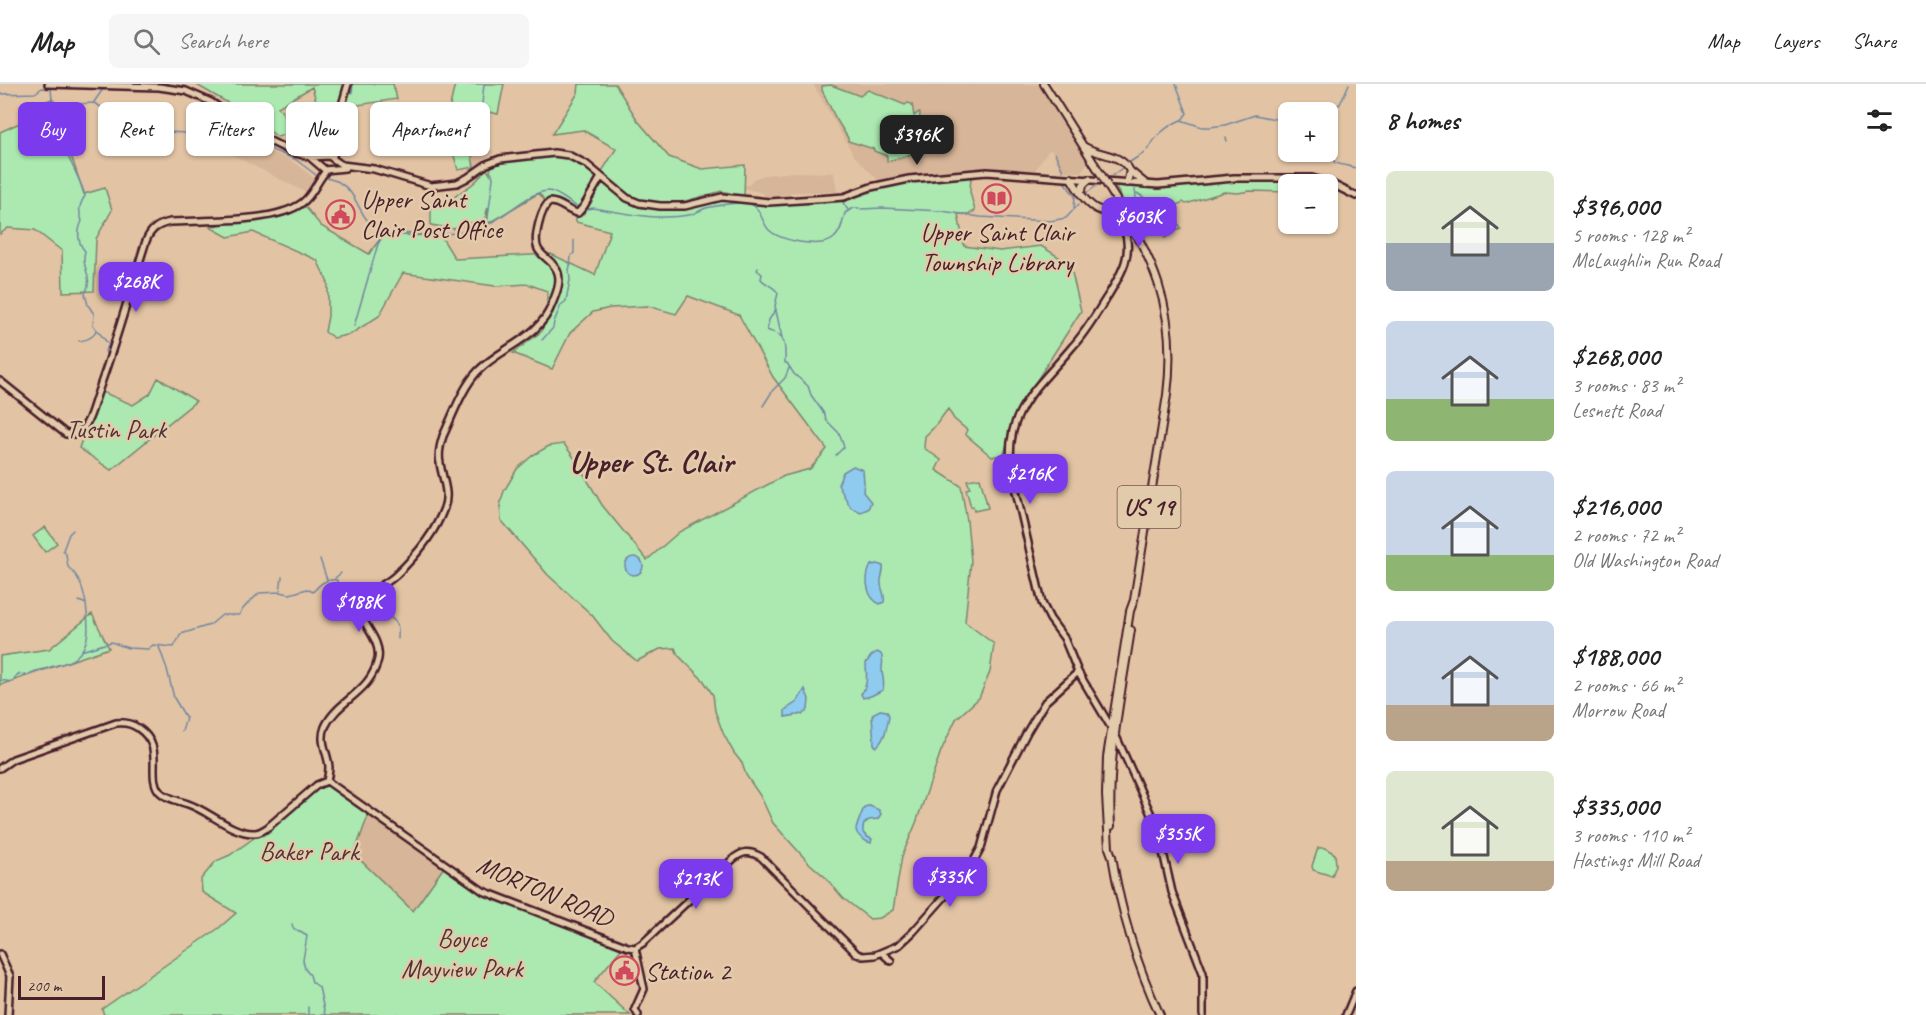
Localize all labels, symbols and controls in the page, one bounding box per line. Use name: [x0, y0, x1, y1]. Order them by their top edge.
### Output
search box: [109, 14, 529, 68]
text: Map: [30, 24, 73, 59]
icon: search: [130, 25, 163, 58]
text: Search here: [178, 27, 268, 55]
text: Map: [1707, 28, 1740, 54]
text: Layers: [1773, 28, 1819, 54]
text: Share: [1852, 28, 1896, 54]
chip: Buy: [18, 102, 86, 156]
chip: Rent: [98, 102, 174, 156]
chip: Filters: [186, 102, 274, 156]
chip: New: [286, 102, 358, 156]
chip: Apartment: [370, 102, 490, 156]
map controls: [1278, 102, 1338, 234]
button: +: [1278, 102, 1338, 162]
text: 8 homes: [1386, 104, 1459, 137]
icon: filters: [1863, 104, 1896, 137]
pin: $396K: [875, 115, 959, 166]
text: $396K: [894, 122, 940, 147]
button: −: [1278, 174, 1338, 234]
library icon: Upper Saint Clair Township Library: [981, 182, 1013, 214]
place label: Upper Saint Clair Post Office: [361, 183, 504, 246]
text: $396,000: [1572, 190, 1659, 223]
icon: home: [1434, 195, 1506, 267]
pin: $603K: [1097, 197, 1181, 248]
public building icon: Upper Saint Clair Post Office: [324, 198, 356, 230]
text: $603K: [1116, 204, 1162, 229]
place label: Upper Saint Clair Township Library: [920, 216, 1076, 279]
text: 5 rooms · 128 m²: [1572, 223, 1689, 248]
text: McLaughlin Run Road: [1572, 248, 1720, 273]
pin: $268K: [94, 262, 178, 313]
text: $268K: [113, 269, 159, 294]
text: $268,000: [1572, 340, 1660, 373]
icon: home: [1434, 345, 1506, 417]
text: 3 rooms · 83 m²: [1572, 373, 1680, 398]
text: Lesnett Road: [1572, 398, 1662, 423]
park label: Tustin Park: [66, 413, 168, 446]
district label: Upper St. Clair: [569, 441, 737, 482]
pin: $216K: [988, 454, 1072, 505]
text: $216K: [1007, 461, 1053, 486]
road number: US 19: [1118, 486, 1180, 528]
text: $216,000: [1572, 490, 1660, 523]
icon: home: [1434, 495, 1506, 567]
text: 2 rooms · 72 m²: [1572, 523, 1680, 548]
text: Old Washington Road: [1572, 548, 1718, 573]
pin: $188K: [317, 582, 401, 633]
text: $188K: [336, 589, 382, 614]
text: $188,000: [1572, 640, 1659, 673]
icon: home: [1434, 645, 1506, 717]
text: 2 rooms · 66 m²: [1572, 673, 1680, 698]
text: Morrow Road: [1572, 698, 1664, 723]
text: $335,000: [1572, 790, 1659, 823]
icon: home: [1434, 795, 1506, 867]
pin: $355K: [1136, 814, 1220, 865]
text: $355K: [1155, 821, 1201, 846]
text: 3 rooms · 110 m²: [1572, 823, 1689, 848]
park label: Baker Park: [260, 835, 361, 868]
street label: MORTON ROAD: [472, 848, 620, 936]
text: Hastings Mill Road: [1572, 848, 1700, 873]
pin: $335K: [908, 857, 992, 908]
pin: $213K: [654, 859, 738, 910]
text: $335K: [927, 864, 973, 889]
text: $213K: [673, 866, 719, 891]
park label: Boyce Mayview Park: [401, 922, 524, 985]
public building icon: Station 2: [608, 955, 640, 987]
place label: Station 2: [645, 955, 733, 988]
scale bar: [18, 973, 105, 1000]
text: 200 m: [27, 976, 61, 996]

